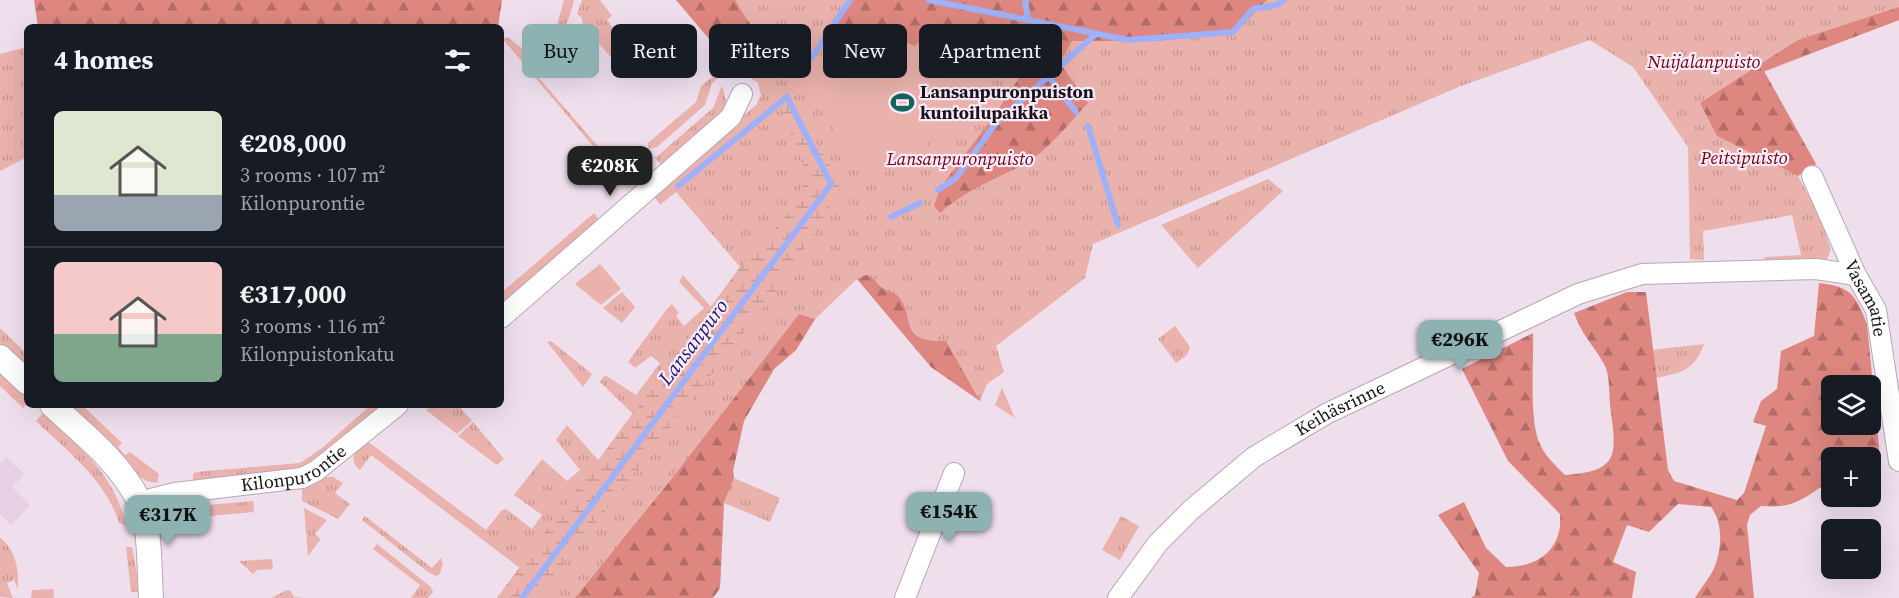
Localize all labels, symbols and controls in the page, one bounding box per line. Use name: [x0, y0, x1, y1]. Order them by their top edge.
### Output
chip: Buy: [522, 24, 599, 78]
chip: Rent: [611, 24, 697, 78]
chip: Filters: [709, 24, 811, 78]
chip: New: [823, 24, 907, 78]
chip: Apartment: [919, 24, 1062, 78]
text: 4 homes: [54, 42, 153, 78]
icon: filters: [441, 44, 474, 77]
park label: Nuijalanpuisto: [1647, 49, 1761, 74]
place label: Lansanpuronpuiston kuntoilupaikka: [920, 79, 1094, 125]
sports icon: Lansanpuronpuiston kuntoilupaikka: [889, 89, 915, 115]
text: €208,000: [240, 125, 346, 161]
icon: home: [102, 135, 174, 207]
park label: Peitsipuisto: [1699, 145, 1788, 170]
pin: €208K: [568, 146, 652, 197]
park label: Lansanpuronpuisto: [886, 146, 1034, 171]
text: €208K: [581, 151, 639, 179]
text: 3 rooms · 107 m²: [240, 161, 386, 189]
text: Kilonpurontie: [240, 189, 365, 217]
street label: Vasamatie: [1839, 255, 1893, 338]
text: €317,000: [240, 276, 346, 312]
icon: home: [102, 286, 174, 358]
water label: Lansanpuro: [651, 293, 735, 391]
text: 3 rooms · 116 m²: [240, 312, 386, 340]
pin: €296K: [1418, 320, 1502, 371]
text: €296K: [1431, 325, 1489, 353]
text: Kilonpuistonkatu: [240, 340, 395, 368]
street label: Keihäsrinne: [1290, 375, 1389, 442]
map controls: [1821, 375, 1881, 579]
button: layers: [1821, 375, 1881, 435]
street label: Kilonpurontie: [240, 438, 351, 497]
button: +: [1821, 447, 1881, 507]
pin: €154K: [907, 492, 991, 543]
pin: €317K: [126, 495, 210, 546]
text: €154K: [920, 497, 978, 525]
text: €317K: [139, 500, 197, 528]
button: −: [1821, 519, 1881, 579]

